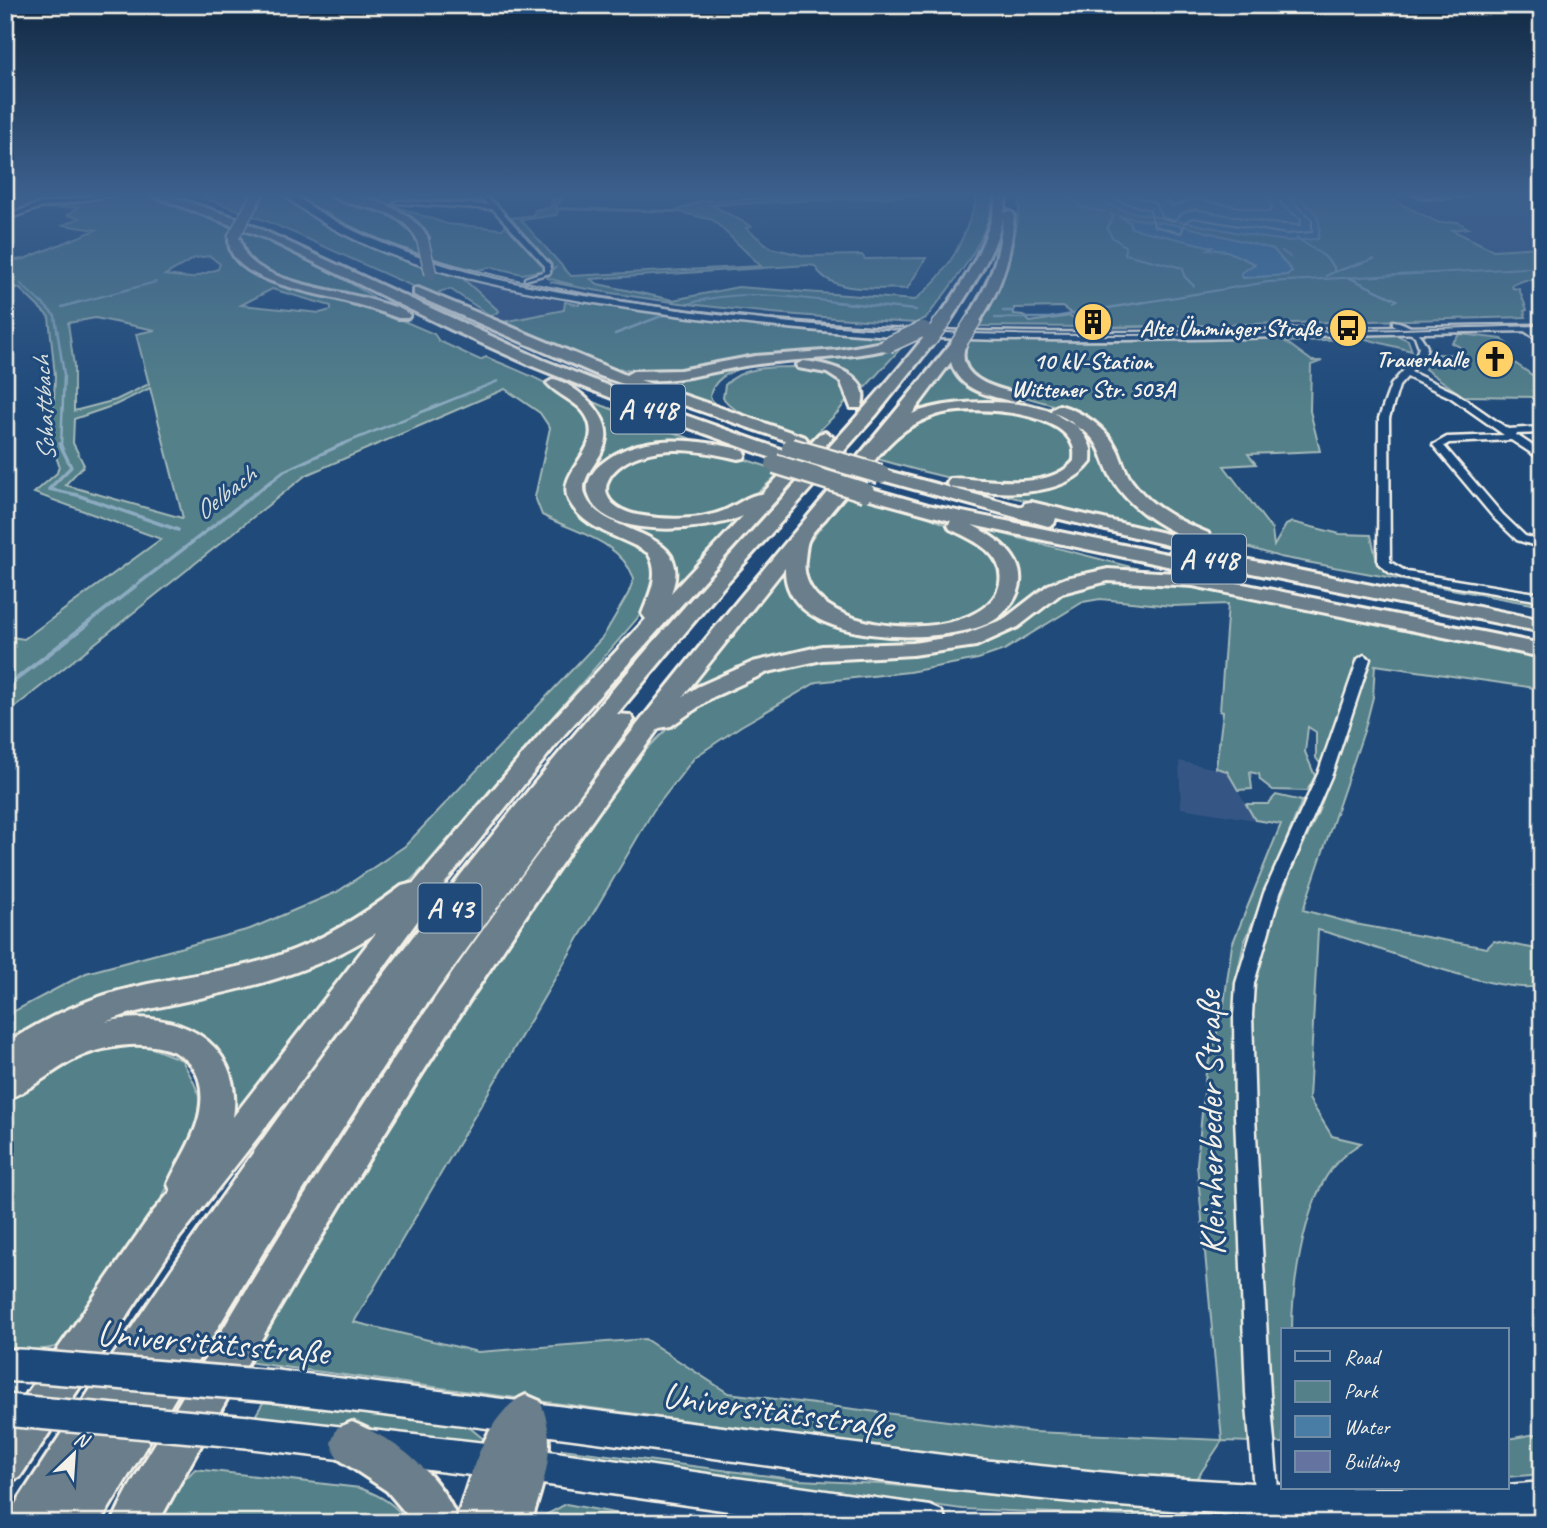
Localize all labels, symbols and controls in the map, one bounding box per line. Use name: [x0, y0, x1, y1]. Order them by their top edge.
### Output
building icon: 10 kV-Station Wittener Str. 503A: [1072, 301, 1114, 343]
bus stop icon: Alte Ümminger Straße: [1327, 307, 1369, 349]
place label: Alte Ümminger Straße: [1140, 313, 1323, 343]
church icon: Trauerhalle: [1474, 338, 1516, 380]
place label: Trauerhalle: [1376, 344, 1470, 374]
place label: 10 kV-Station Wittener Str. 503A: [1011, 346, 1176, 404]
water label: Schattbach: [25, 354, 63, 462]
road number: A 448: [611, 384, 685, 434]
water label: Oelbach: [187, 457, 264, 527]
road number: A 448: [1172, 534, 1246, 584]
road number: A 43: [419, 884, 482, 932]
street label: Kleinherbeder Straße: [1184, 987, 1236, 1256]
street label: Universitätsstraße: [95, 1308, 334, 1376]
legend: [1281, 1328, 1508, 1490]
text: Road: [1344, 1344, 1383, 1370]
street label: Universitätsstraße: [659, 1371, 900, 1450]
text: Park: [1344, 1378, 1379, 1404]
text: Water: [1344, 1414, 1391, 1440]
north arrow: [38, 1420, 108, 1490]
text: N: [70, 1426, 94, 1454]
text: Building: [1344, 1448, 1401, 1474]

